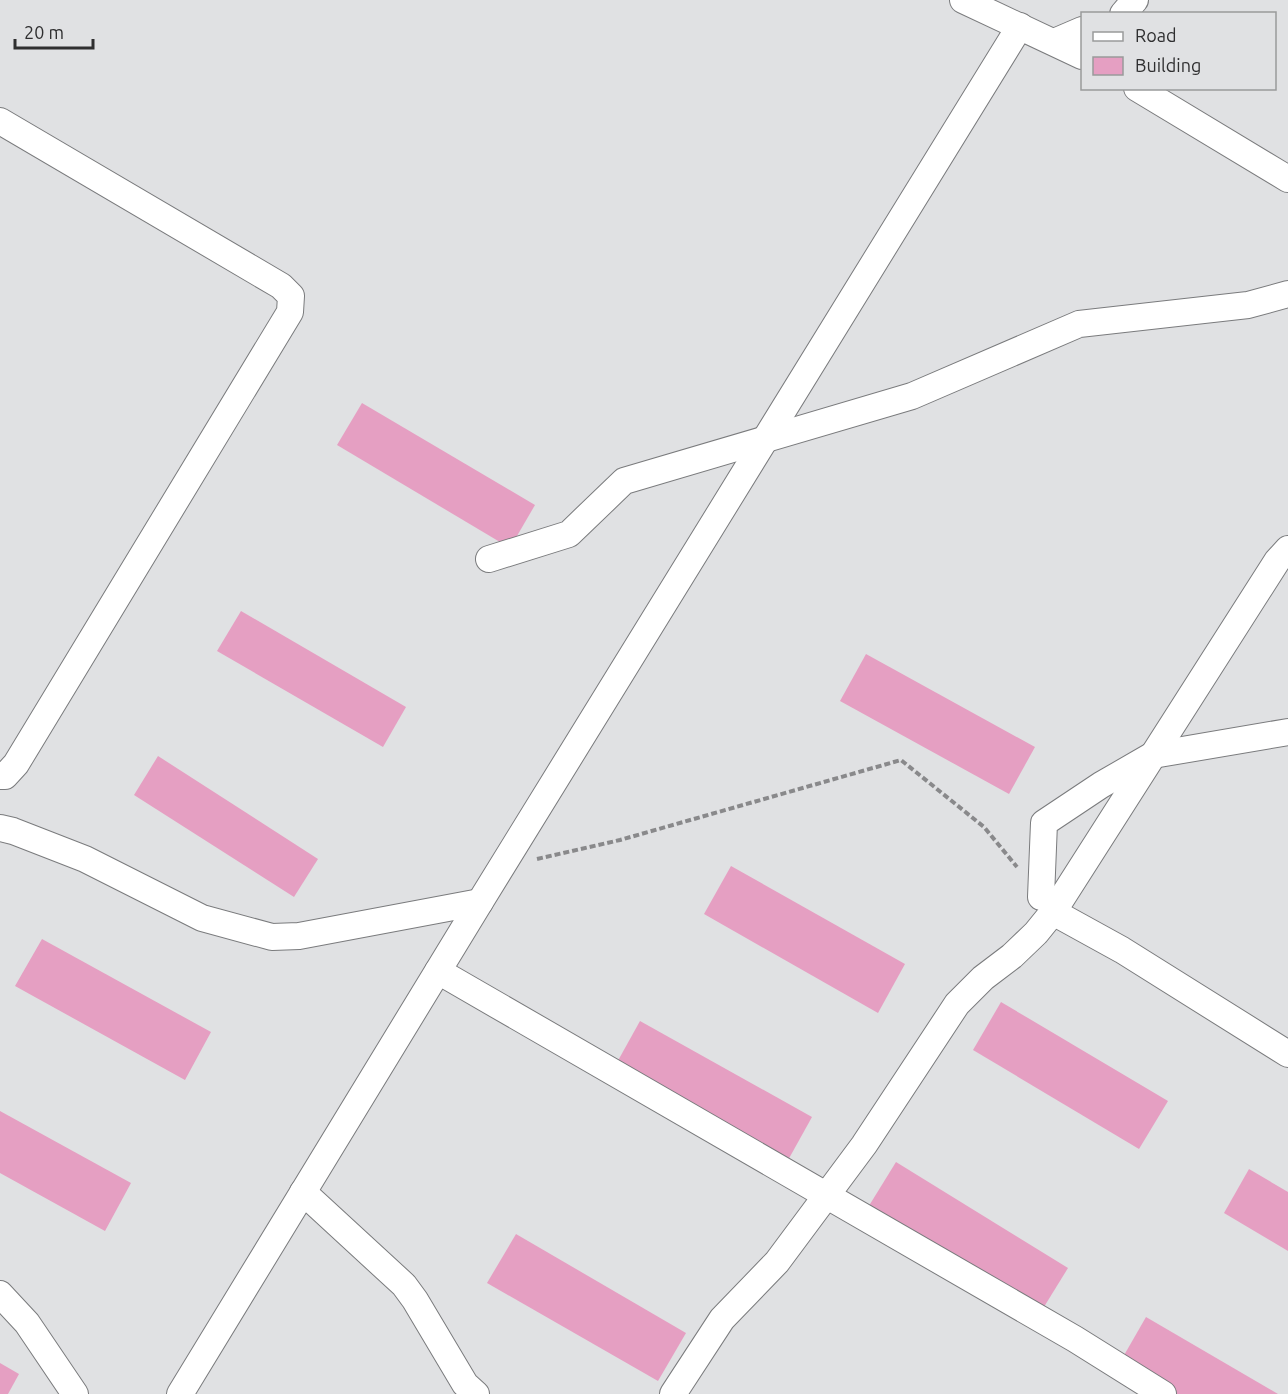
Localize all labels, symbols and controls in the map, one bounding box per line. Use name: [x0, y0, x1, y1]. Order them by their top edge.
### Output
scale bar: [15, 12, 93, 50]
legend: [1081, 12, 1276, 90]
text: 20 m: [24, 22, 64, 42]
text: Road: [1135, 25, 1177, 45]
text: Building: [1135, 55, 1201, 75]

